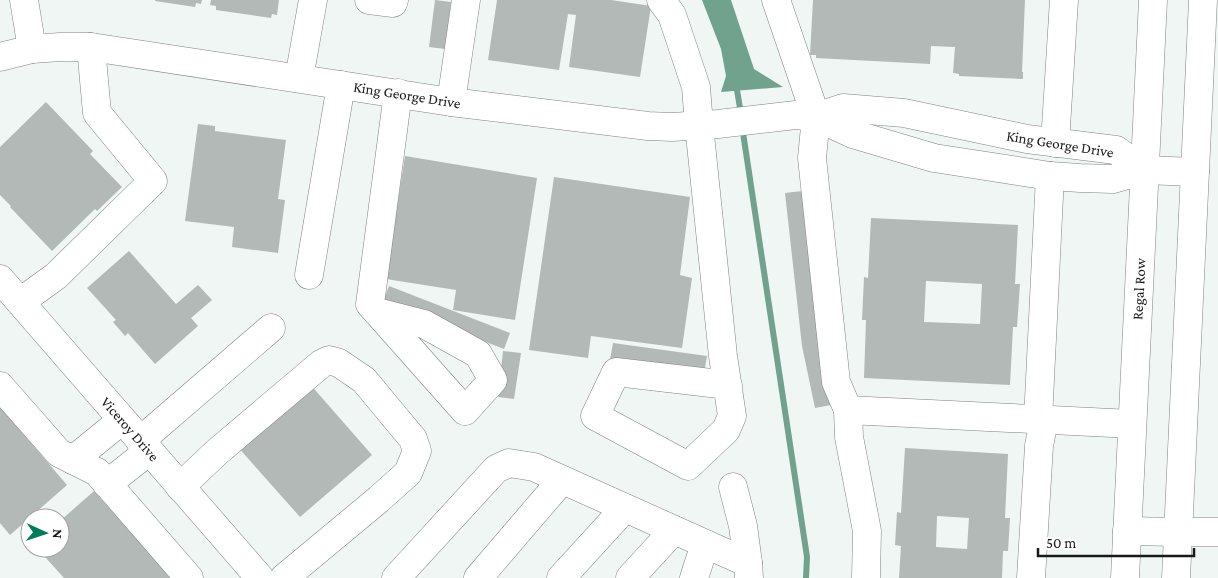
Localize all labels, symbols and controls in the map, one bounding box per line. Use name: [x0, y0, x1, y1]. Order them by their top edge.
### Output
street label: King George Drive: [352, 79, 462, 112]
street label: King George Drive: [1005, 128, 1115, 161]
street label: Regal Row: [1129, 257, 1150, 321]
street label: Viceroy Drive: [97, 394, 162, 465]
north arrow: [20, 508, 70, 558]
scale bar: [1038, 526, 1194, 558]
text: N: [50, 528, 66, 539]
text: 50 m: [1046, 535, 1076, 551]

